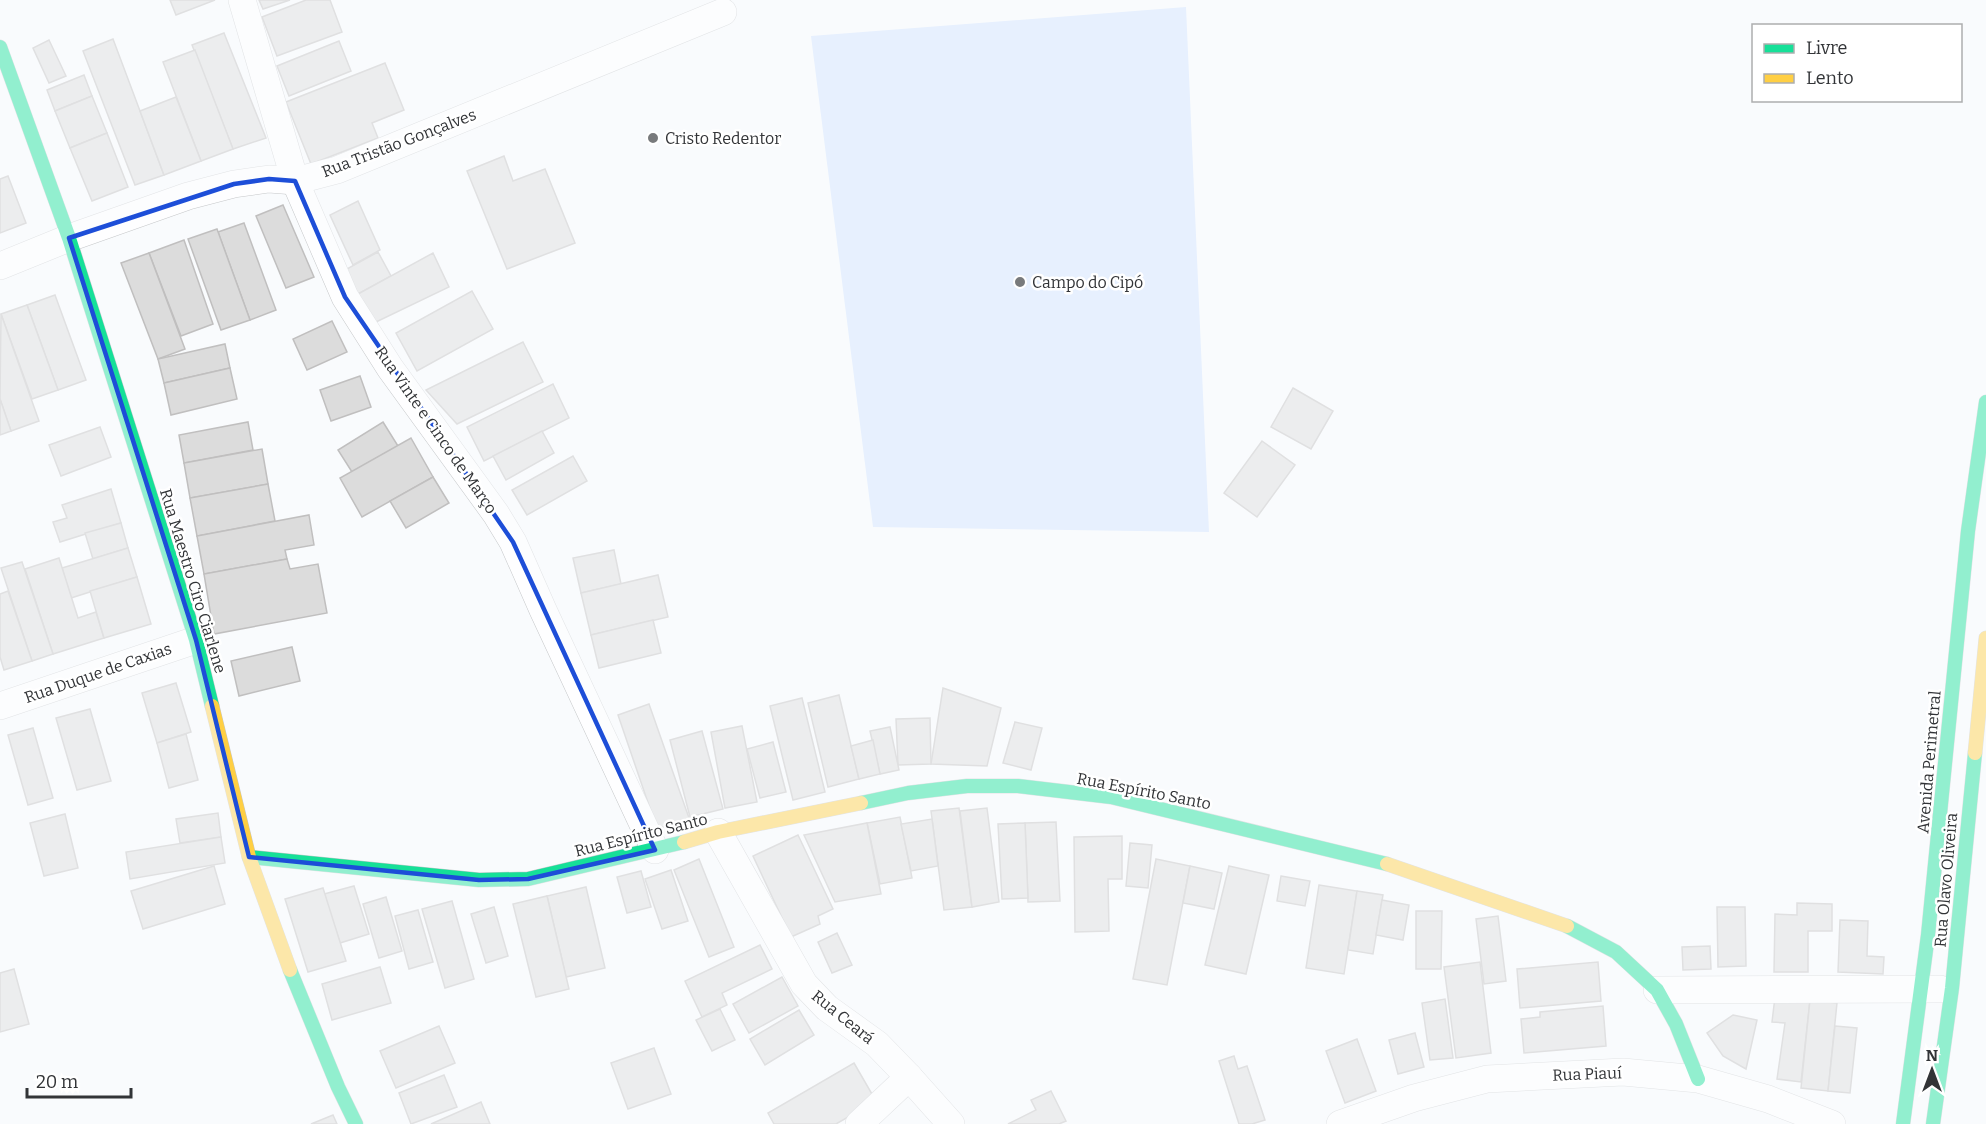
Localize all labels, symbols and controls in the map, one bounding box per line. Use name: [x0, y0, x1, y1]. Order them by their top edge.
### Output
legend: [1752, 24, 1962, 102]
text: Livre: [1806, 37, 1847, 59]
text: Lento: [1806, 67, 1854, 89]
street label: Rua Tristão Gonçalves: [319, 105, 479, 181]
place label: Cristo Redentor: [665, 129, 781, 148]
marker: Cristo Redentor: [646, 131, 660, 145]
place label: Campo do Cipó: [1032, 273, 1143, 292]
marker: Campo do Cipó: [1013, 275, 1027, 289]
street label: Rua Vinte e Cinco de Março: [371, 343, 501, 517]
street label: Rua Maestro Ciro Ciarlene: [156, 486, 230, 676]
street label: Rua Duque de Caxias: [22, 639, 174, 707]
street label: Avenida Perimetral: [1913, 690, 1945, 834]
street label: Rua Espírito Santo: [1075, 769, 1213, 813]
street label: Rua Espírito Santo: [573, 809, 709, 861]
street label: Rua Olavo Oliveira: [1931, 812, 1961, 948]
street label: Rua Ceará: [808, 986, 878, 1048]
north arrow: [1902, 1040, 1962, 1100]
text: N: [1926, 1046, 1938, 1065]
scale bar: [27, 1061, 130, 1099]
street label: Rua Piauí: [1552, 1063, 1622, 1085]
text: 20 m: [36, 1071, 78, 1093]

